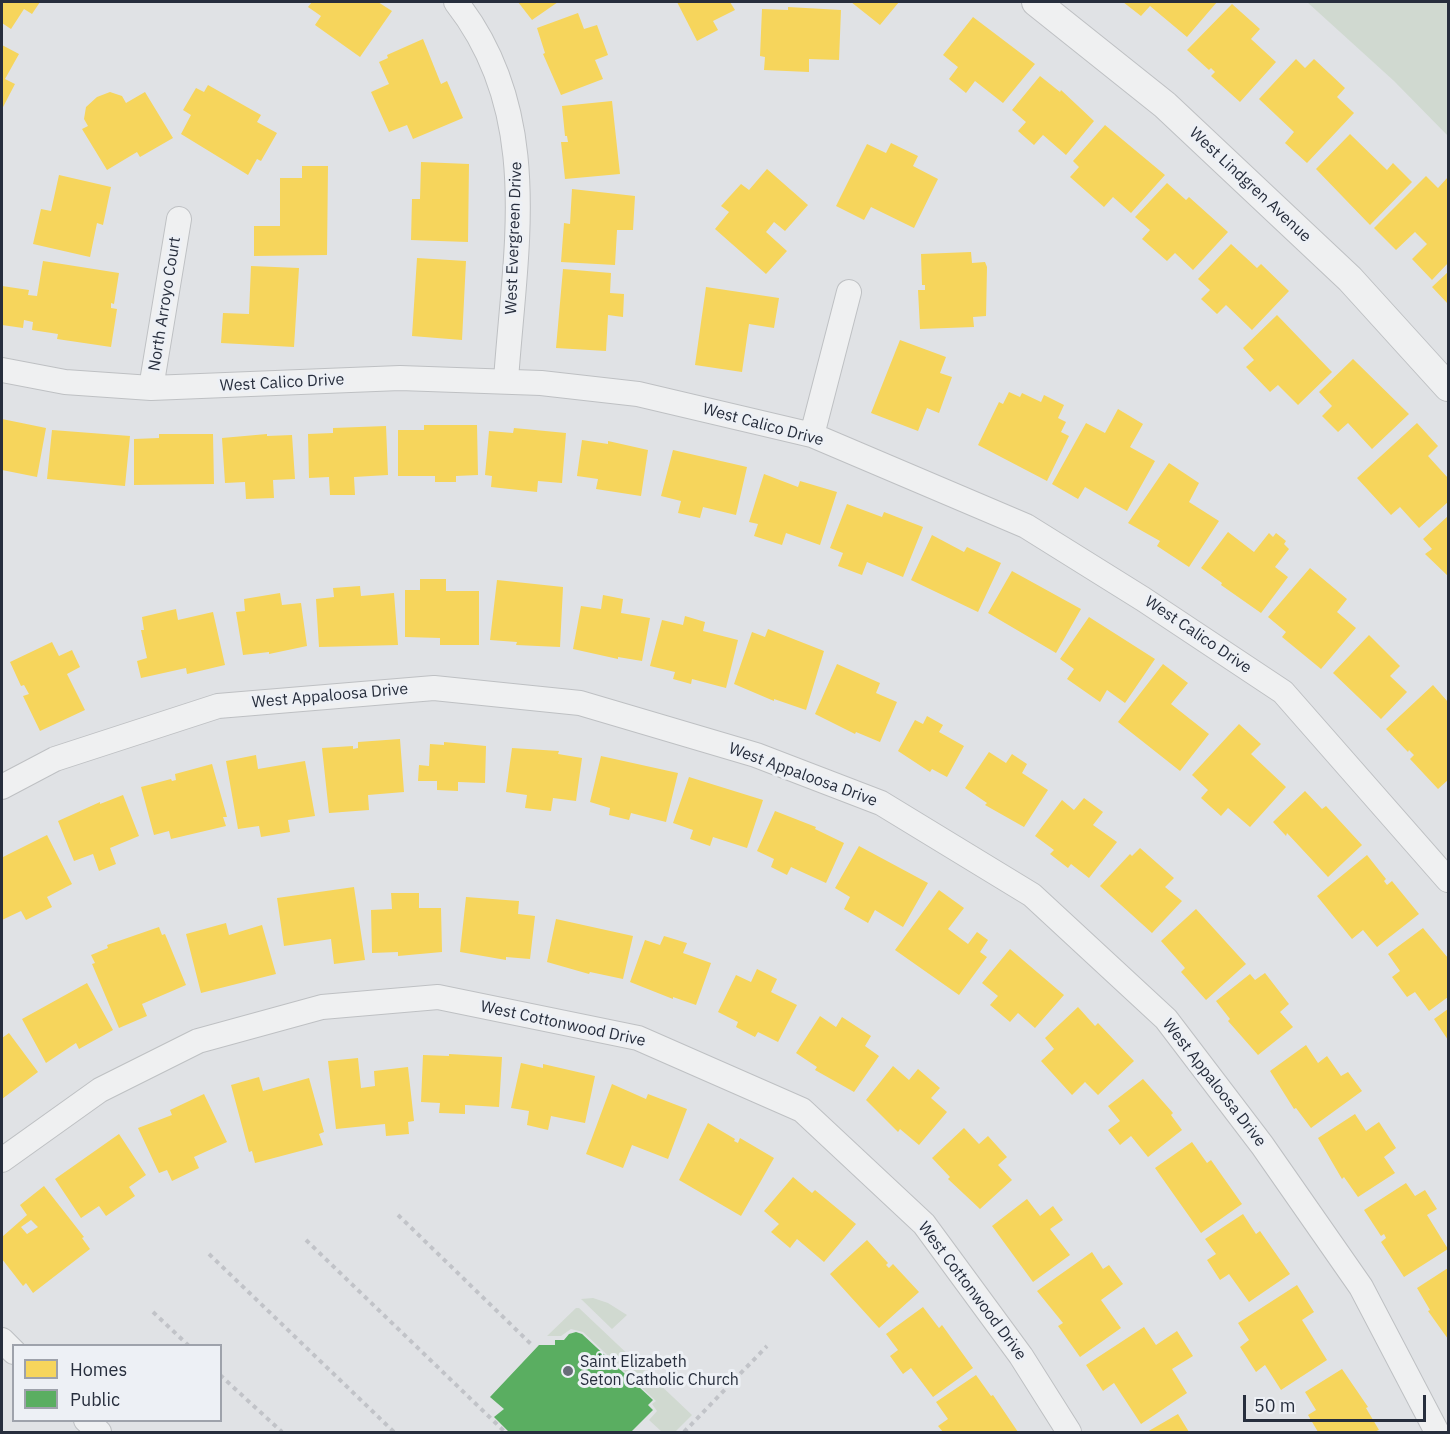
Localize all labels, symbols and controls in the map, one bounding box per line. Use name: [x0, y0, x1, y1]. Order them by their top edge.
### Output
street label: West Lindgren Avenue: [1185, 124, 1315, 246]
street label: West Evergreen Drive: [502, 161, 526, 315]
street label: North Arroyo Court: [145, 236, 185, 372]
street label: West Calico Drive: [219, 370, 345, 396]
street label: West Calico Drive: [700, 400, 826, 450]
street label: West Calico Drive: [1141, 592, 1255, 678]
street label: West Appaloosa Drive: [251, 680, 409, 712]
street label: West Appaloosa Drive: [726, 739, 880, 811]
street label: West Cottonwood Drive: [479, 997, 647, 1051]
street label: West Appaloosa Drive: [1158, 1015, 1270, 1151]
street label: West Cottonwood Drive: [914, 1218, 1030, 1364]
legend: [12, 1344, 222, 1422]
place label: Saint Elizabeth Seton Catholic Church: [580, 1352, 739, 1390]
text: Homes: [70, 1358, 127, 1381]
marker: Saint Elizabeth Seton Catholic Church: [561, 1364, 575, 1378]
scale bar: [1246, 1383, 1429, 1421]
text: Public: [70, 1388, 120, 1411]
text: 50 m: [1254, 1394, 1296, 1417]

